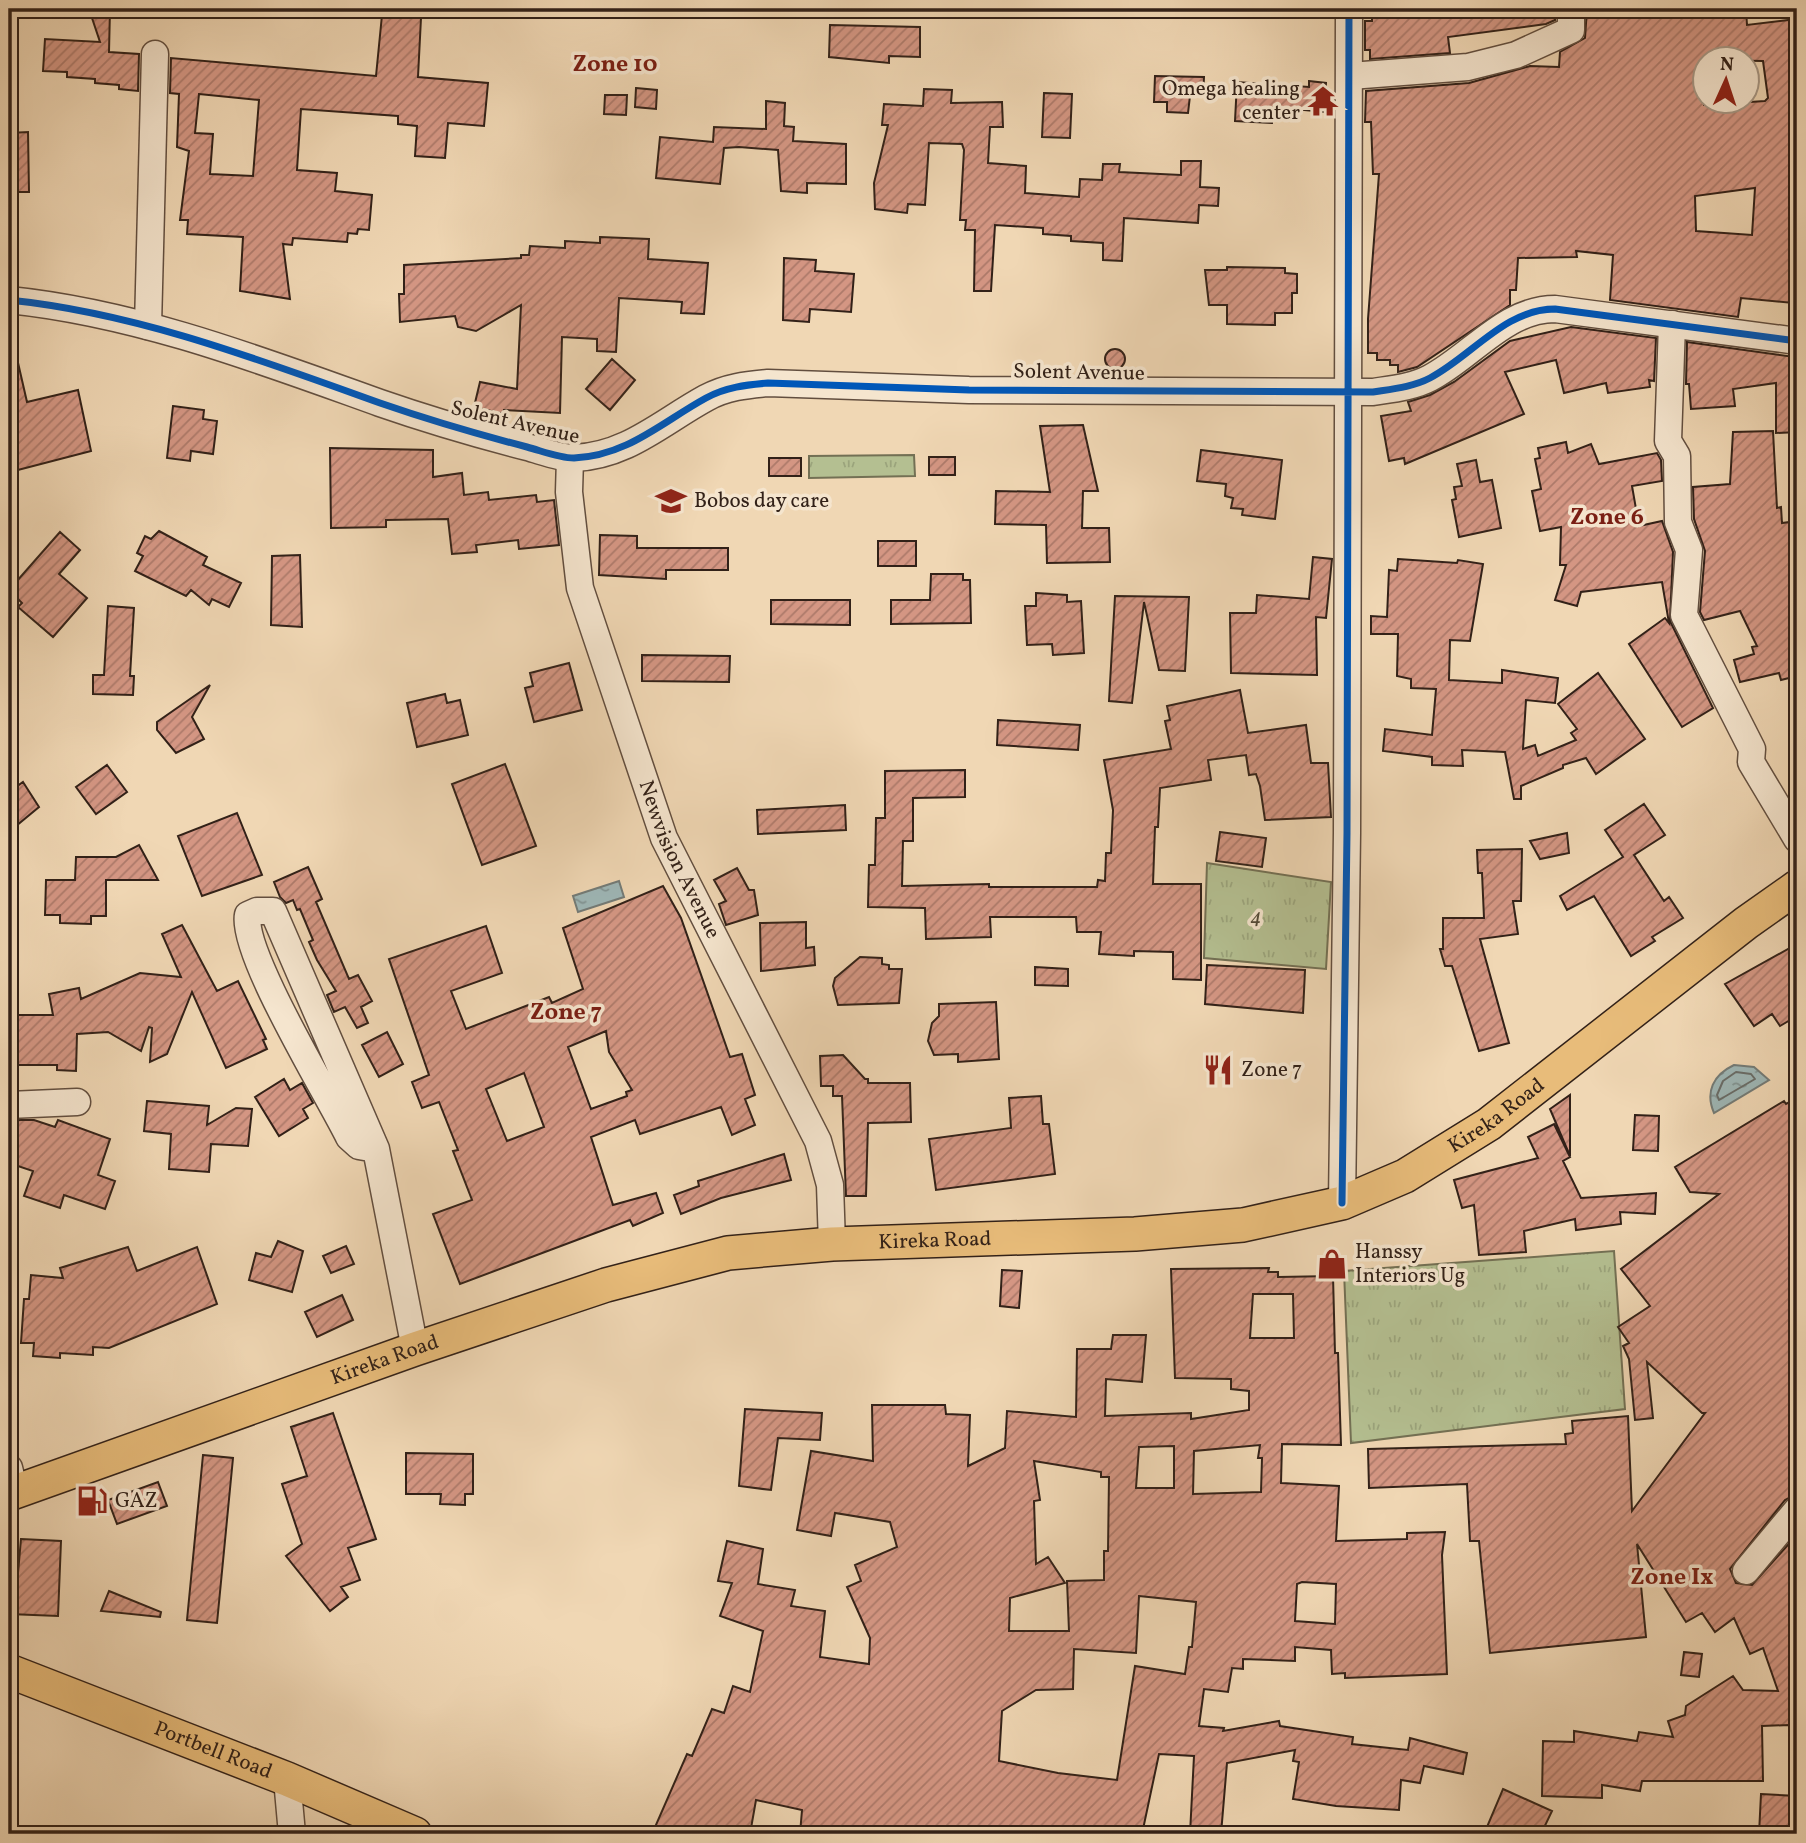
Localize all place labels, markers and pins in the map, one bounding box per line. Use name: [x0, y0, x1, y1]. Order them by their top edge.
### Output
place label: Omega healing center: [1162, 75, 1300, 128]
temple icon: Omega healing center: [1306, 84, 1340, 118]
school or university icon: Bobos day care: [654, 484, 688, 518]
place label: Bobos day care: [694, 487, 829, 516]
restaurant icon: Zone 7: [1201, 1053, 1235, 1087]
place label: Zone 7: [1241, 1056, 1302, 1085]
place label: Hanssy Interiors Ug: [1355, 1238, 1465, 1291]
shop icon: Hanssy Interiors Ug: [1315, 1247, 1349, 1281]
fuel station icon: GAZ: [75, 1484, 109, 1518]
place label: GAZ: [115, 1487, 158, 1516]

